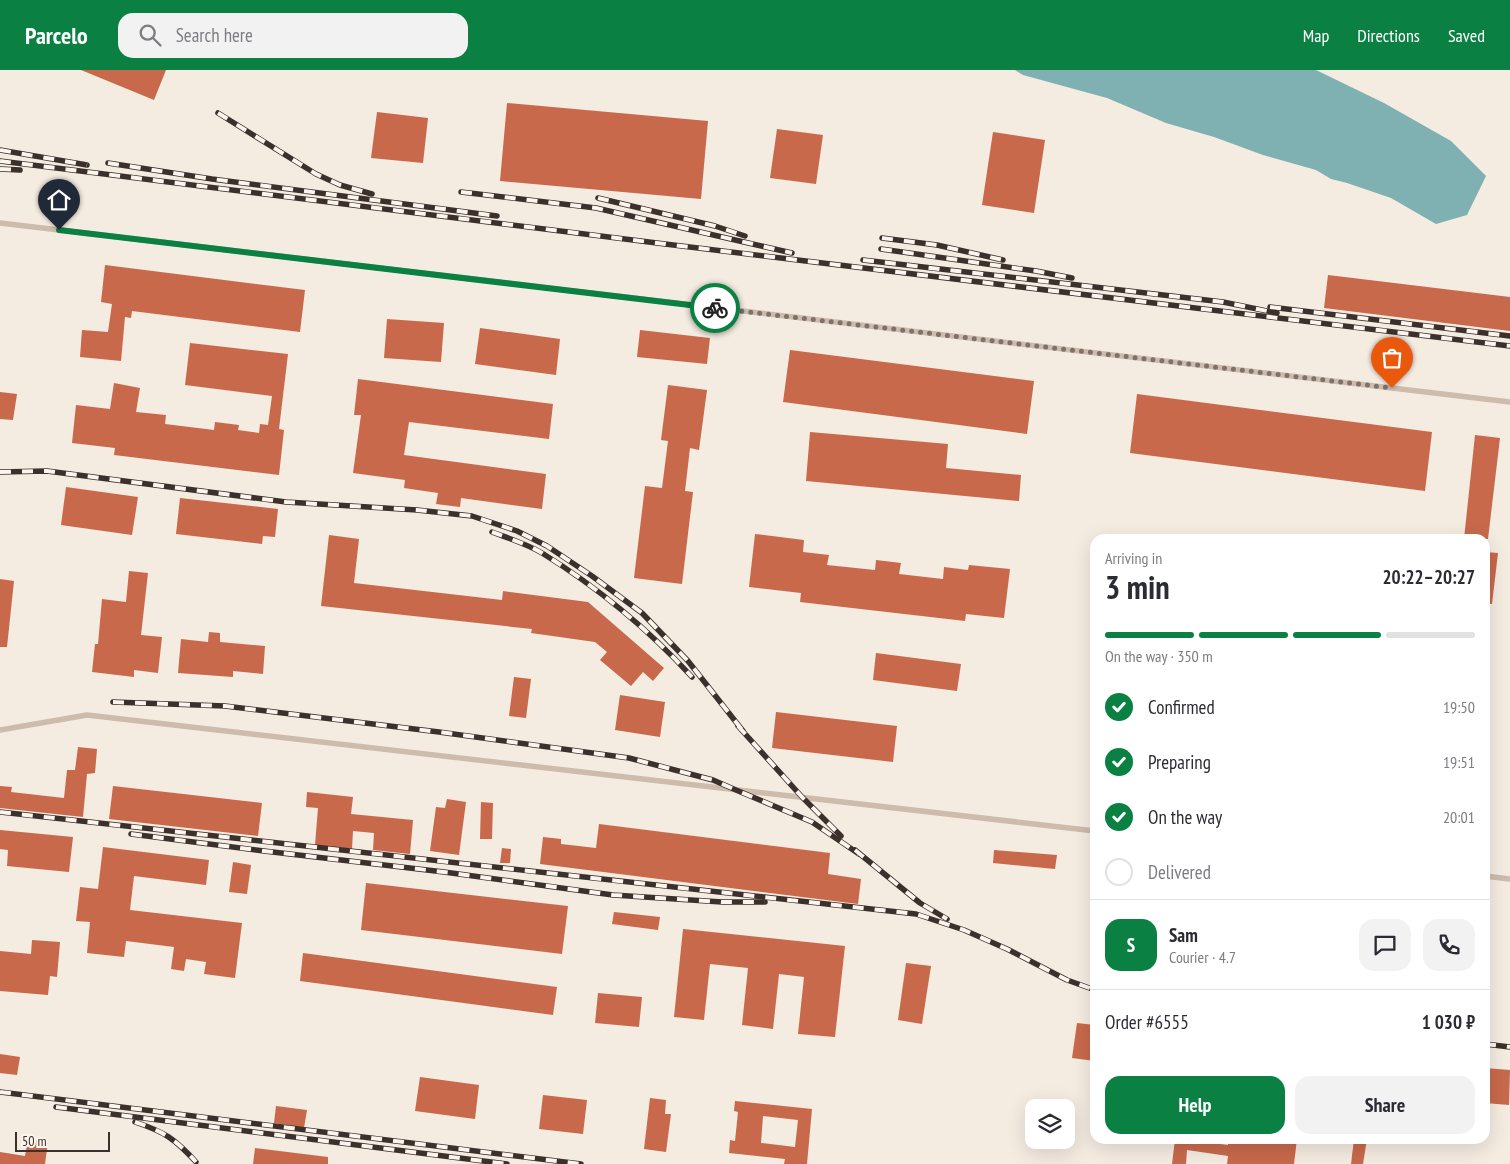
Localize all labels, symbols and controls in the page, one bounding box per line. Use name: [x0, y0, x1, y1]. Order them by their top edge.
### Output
search box: [118, 13, 468, 58]
text: Parcelo: [25, 20, 88, 51]
icon: search: [136, 21, 164, 49]
text: Search here: [176, 23, 253, 47]
text: Map: [1303, 24, 1329, 47]
text: Directions: [1357, 24, 1420, 47]
text: Saved: [1448, 24, 1485, 47]
pin: [38, 179, 80, 230]
icon: home: [45, 186, 73, 214]
courier: [690, 283, 740, 333]
icon: bike: [701, 294, 729, 322]
pin: [1371, 337, 1413, 388]
icon: bag: [1378, 344, 1406, 372]
text: Arriving in: [1105, 548, 1162, 568]
text: 20:22–20:27: [1382, 565, 1475, 589]
text: 3 min: [1105, 566, 1170, 608]
text: On the way · 350 m: [1105, 646, 1213, 666]
icon: check: [1105, 693, 1133, 721]
text: Confirmed: [1148, 695, 1215, 719]
text: 19:50: [1443, 697, 1475, 717]
icon: check: [1105, 748, 1133, 776]
text: Preparing: [1148, 750, 1211, 774]
text: 19:51: [1443, 752, 1475, 772]
icon: check: [1105, 803, 1133, 831]
text: On the way: [1148, 805, 1222, 829]
text: 20:01: [1443, 807, 1475, 827]
text: Delivered: [1148, 860, 1211, 884]
button: chat: [1359, 919, 1411, 971]
button: phone: [1423, 919, 1475, 971]
text: Sam: [1169, 923, 1198, 947]
text: S: [1127, 933, 1135, 957]
text: Courier · 4.7: [1169, 947, 1236, 967]
text: Order #6555: [1105, 1010, 1189, 1034]
text: 1 030 ₽: [1422, 1010, 1475, 1034]
button: Help: [1105, 1076, 1285, 1134]
button: Share: [1295, 1076, 1475, 1134]
map controls: [1025, 1099, 1075, 1149]
button: layers: [1025, 1099, 1075, 1149]
scale bar: [15, 1129, 110, 1152]
text: 50 m: [22, 1132, 47, 1150]

